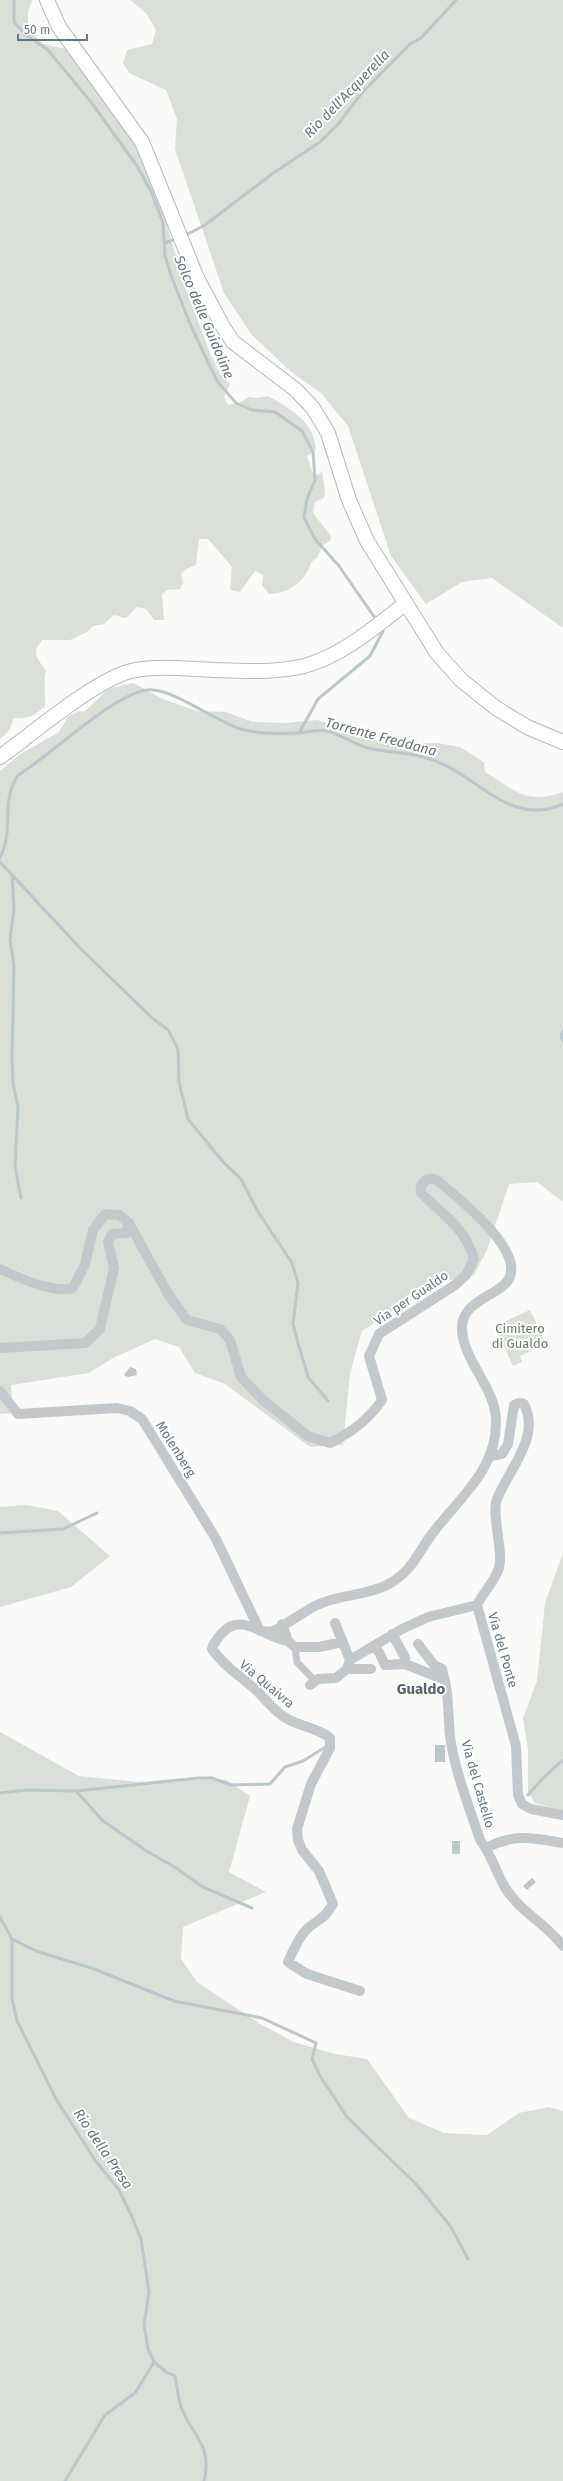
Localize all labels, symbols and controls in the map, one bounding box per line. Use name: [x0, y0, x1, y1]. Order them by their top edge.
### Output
scale bar: [18, 16, 87, 42]
text: 50 m: [24, 23, 50, 37]
water label: Rio dell'Acquerella: [301, 46, 393, 141]
water label: Solco delle Guidoline: [170, 252, 238, 381]
water label: Torrente Freddana: [323, 714, 439, 760]
street label: Via per Gualdo: [371, 1268, 451, 1328]
park label: Cimitero di Gualdo: [492, 1321, 548, 1351]
street label: Molenberg: [153, 1419, 199, 1480]
street label: Via del Ponte: [485, 1611, 521, 1689]
street label: Via Quaivra: [237, 1657, 297, 1711]
district label: Gualdo: [397, 1680, 445, 1698]
street label: Via del Castello: [458, 1738, 498, 1830]
water label: Rio della Presa: [70, 2106, 136, 2192]

